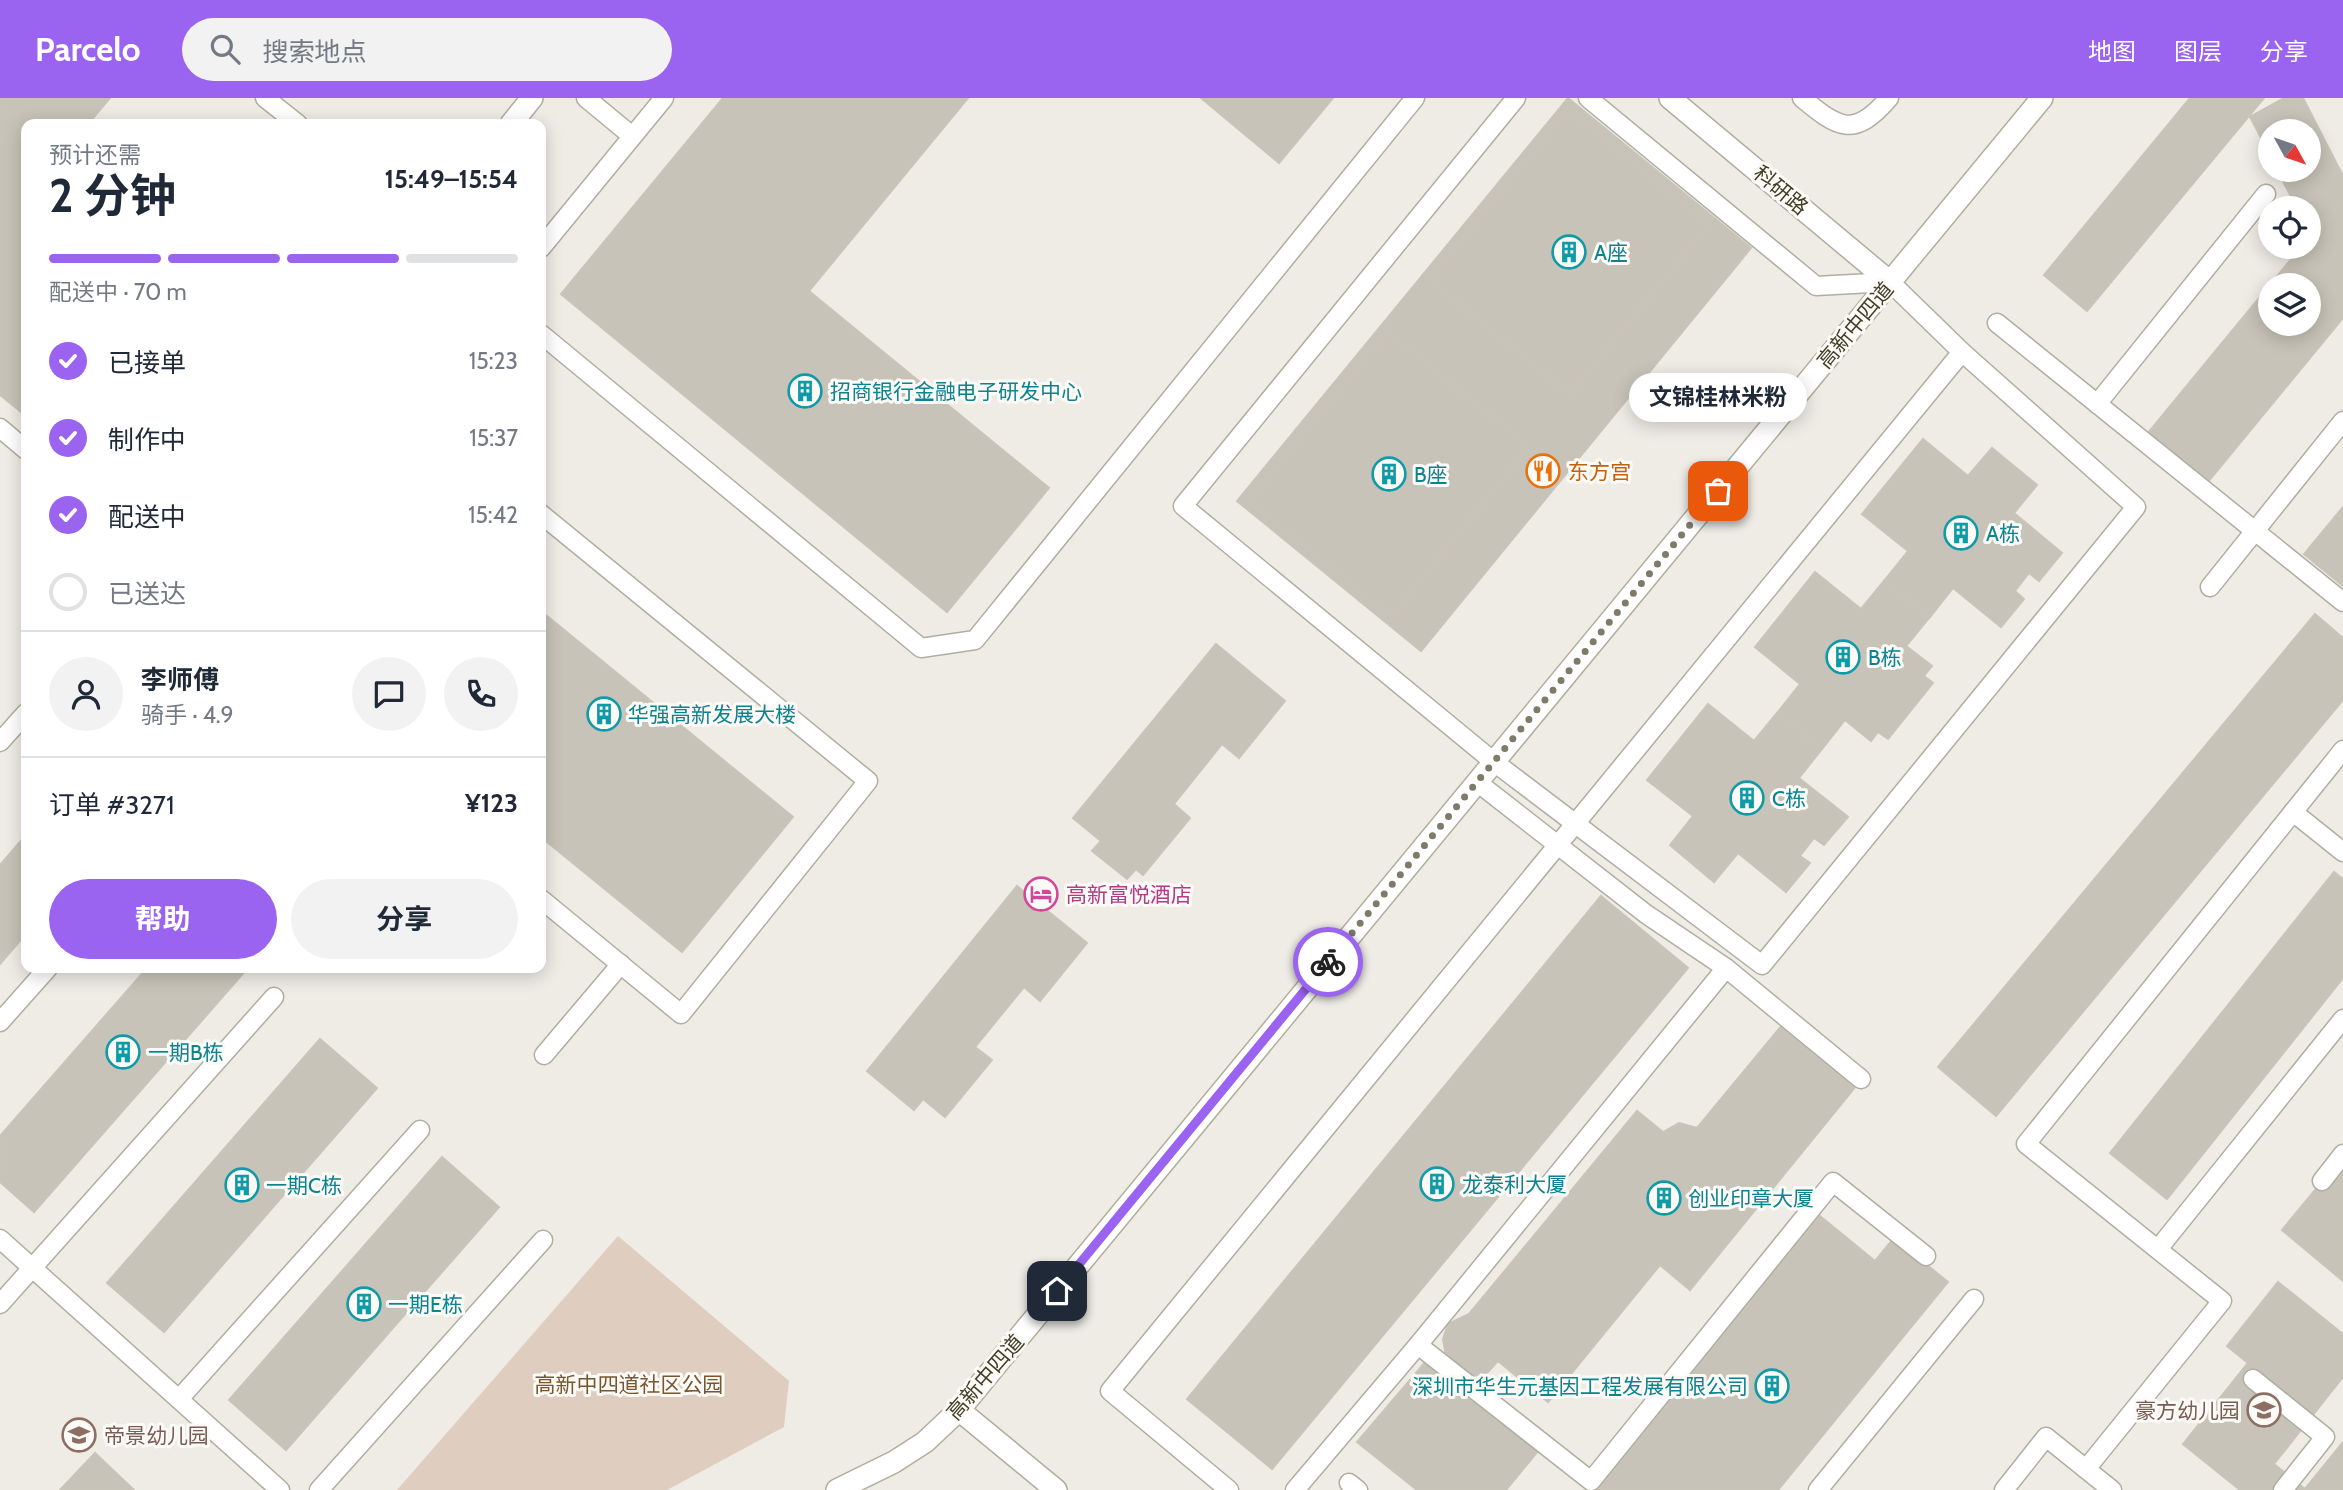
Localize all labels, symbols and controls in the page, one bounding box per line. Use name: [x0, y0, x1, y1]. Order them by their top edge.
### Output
search box: [182, 18, 672, 81]
text: Parcelo: [35, 29, 140, 69]
icon: search: [206, 30, 244, 68]
text: 搜索地点: [262, 36, 366, 68]
text: 地图: [2088, 37, 2136, 66]
text: 图层: [2174, 37, 2222, 66]
text: 分享: [2260, 37, 2308, 66]
north arrow: [2258, 119, 2320, 182]
map controls: [2258, 119, 2321, 336]
text: 预计还需: [49, 141, 141, 169]
street label: 科研路: [1749, 160, 1813, 220]
text: 15:49–15:54: [384, 163, 518, 195]
text: 2 分钟: [49, 168, 176, 224]
button: locate: [2258, 196, 2321, 259]
building icon: A座: [1550, 233, 1588, 271]
place label: A座: [1594, 240, 1628, 265]
button: layers: [2258, 273, 2321, 336]
street label: 高新中四道: [1812, 277, 1898, 373]
text: 配送中 · 70 m: [49, 278, 187, 306]
icon: check: [49, 342, 87, 380]
text: 已接单: [108, 347, 186, 379]
text: 15:23: [469, 347, 518, 375]
building icon: 招商银行金融电子研发中心: [786, 372, 824, 410]
callout: 文锦桂林米粉: [1629, 372, 1807, 421]
place label: 招商银行金融电子研发中心: [830, 379, 1082, 404]
text: 文锦桂林米粉: [1649, 383, 1787, 411]
icon: check: [49, 419, 87, 457]
text: 制作中: [108, 424, 186, 456]
text: 15:37: [469, 424, 518, 452]
restaurant icon: 东方宫: [1524, 452, 1562, 490]
building icon: B座: [1370, 455, 1408, 493]
place label: 东方宫: [1568, 459, 1631, 484]
pin: [1688, 461, 1748, 521]
place label: B座: [1414, 462, 1448, 487]
icon: bag: [1699, 472, 1737, 510]
icon: check: [49, 496, 87, 534]
text: 配送中: [108, 501, 186, 533]
text: 15:42: [468, 501, 518, 529]
building icon: A栋: [1942, 514, 1980, 552]
place label: A栋: [1986, 521, 2020, 546]
text: 已送达: [108, 578, 186, 610]
building icon: B栋: [1824, 638, 1862, 676]
place label: B栋: [1868, 645, 1902, 670]
button: person: [49, 657, 123, 731]
button: chat: [352, 657, 426, 731]
button: phone: [444, 657, 518, 731]
text: 李师傅: [141, 664, 219, 696]
building icon: 华强高新发展大楼: [585, 695, 623, 733]
text: 骑手 · 4.9: [141, 701, 234, 729]
place label: 华强高新发展大楼: [628, 702, 796, 727]
building icon: C栋: [1728, 779, 1766, 817]
place label: C栋: [1772, 786, 1806, 811]
text: ¥123: [465, 787, 518, 819]
text: 订单 #3271: [49, 789, 174, 821]
hotel icon: 高新富悦酒店: [1022, 875, 1060, 913]
button: 帮助: [49, 879, 277, 959]
button: 分享: [291, 879, 518, 959]
place label: 高新富悦酒店: [1066, 882, 1192, 907]
courier: [1293, 927, 1363, 997]
icon: bike: [1309, 943, 1347, 981]
building icon: 一期B栋: [104, 1033, 142, 1071]
place label: 一期B栋: [148, 1040, 224, 1065]
building icon: 龙泰利大厦: [1418, 1165, 1456, 1203]
building icon: 一期C栋: [223, 1166, 261, 1204]
place label: 龙泰利大厦: [1462, 1172, 1567, 1197]
place label: 一期C栋: [266, 1173, 342, 1198]
building icon: 创业印章大厦: [1645, 1179, 1683, 1217]
place label: 创业印章大厦: [1688, 1186, 1814, 1211]
pin: [1027, 1261, 1087, 1321]
icon: home: [1038, 1272, 1076, 1310]
building icon: 一期E栋: [345, 1285, 383, 1323]
place label: 一期E栋: [388, 1292, 463, 1317]
street label: 高新中四道: [941, 1329, 1029, 1425]
building icon: 深圳市华生元基因工程发展有限公司: [1753, 1367, 1791, 1405]
park label: 高新中四道社区公园: [535, 1372, 724, 1397]
place label: 深圳市华生元基因工程发展有限公司: [1412, 1374, 1748, 1399]
school or university icon: 豪方幼儿园: [2245, 1391, 2283, 1429]
place label: 豪方幼儿园: [2135, 1398, 2240, 1423]
school or university icon: 帝景幼儿园: [60, 1416, 98, 1454]
place label: 帝景幼儿园: [104, 1423, 209, 1448]

